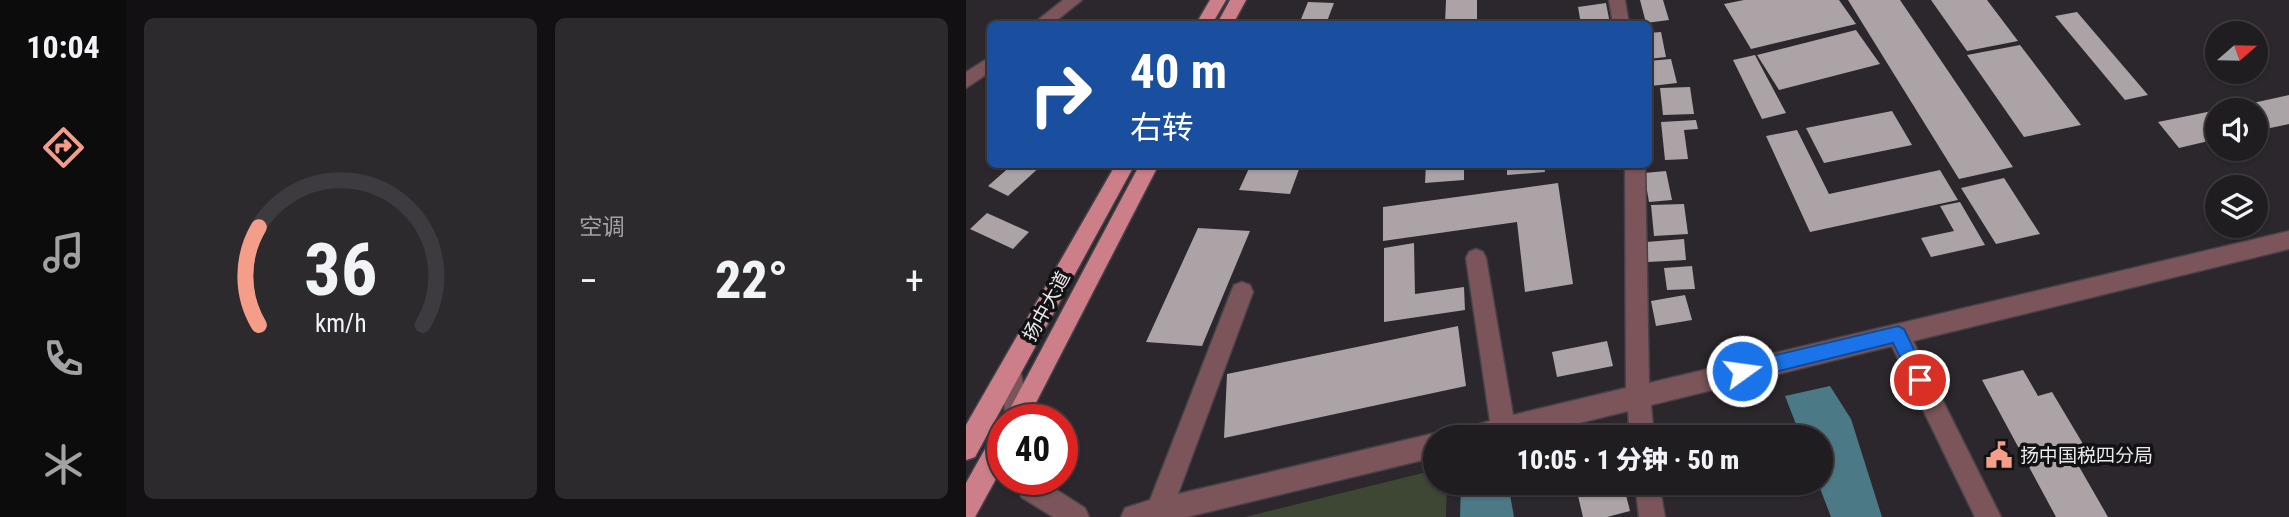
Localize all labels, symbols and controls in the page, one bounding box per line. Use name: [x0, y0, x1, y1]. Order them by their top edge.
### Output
north arrow: [2205, 21, 2268, 84]
map controls: [2205, 21, 2268, 238]
text: 10:04: [26, 28, 100, 66]
text: 40 m: [1130, 43, 1227, 100]
icon: right: [1015, 49, 1106, 140]
button: sound: [2205, 98, 2268, 161]
text: 右转: [1130, 109, 1194, 147]
icon: directions: [39, 123, 88, 172]
button: layers: [2205, 175, 2268, 238]
text: 空调: [579, 214, 625, 241]
text: 36: [304, 227, 377, 313]
icon: music: [39, 228, 88, 277]
text: 22°: [715, 250, 788, 311]
text: −: [579, 259, 598, 303]
text: +: [905, 259, 924, 303]
street label: 扬中大道: [1018, 267, 1075, 345]
text: km/h: [315, 308, 366, 337]
icon: phone: [39, 334, 88, 383]
position arrow: [1705, 334, 1779, 408]
pin: [1890, 350, 1950, 410]
icon: arrive: [1901, 361, 1939, 399]
speed limit sign: 40: [987, 404, 1078, 495]
icon: climate: [39, 440, 88, 489]
public building icon: 扬中国税四分局: [1984, 440, 2014, 470]
place label: 扬中国税四分局: [2020, 444, 2153, 467]
text: 10:05 · 1 分钟 · 50 m: [1517, 445, 1739, 475]

